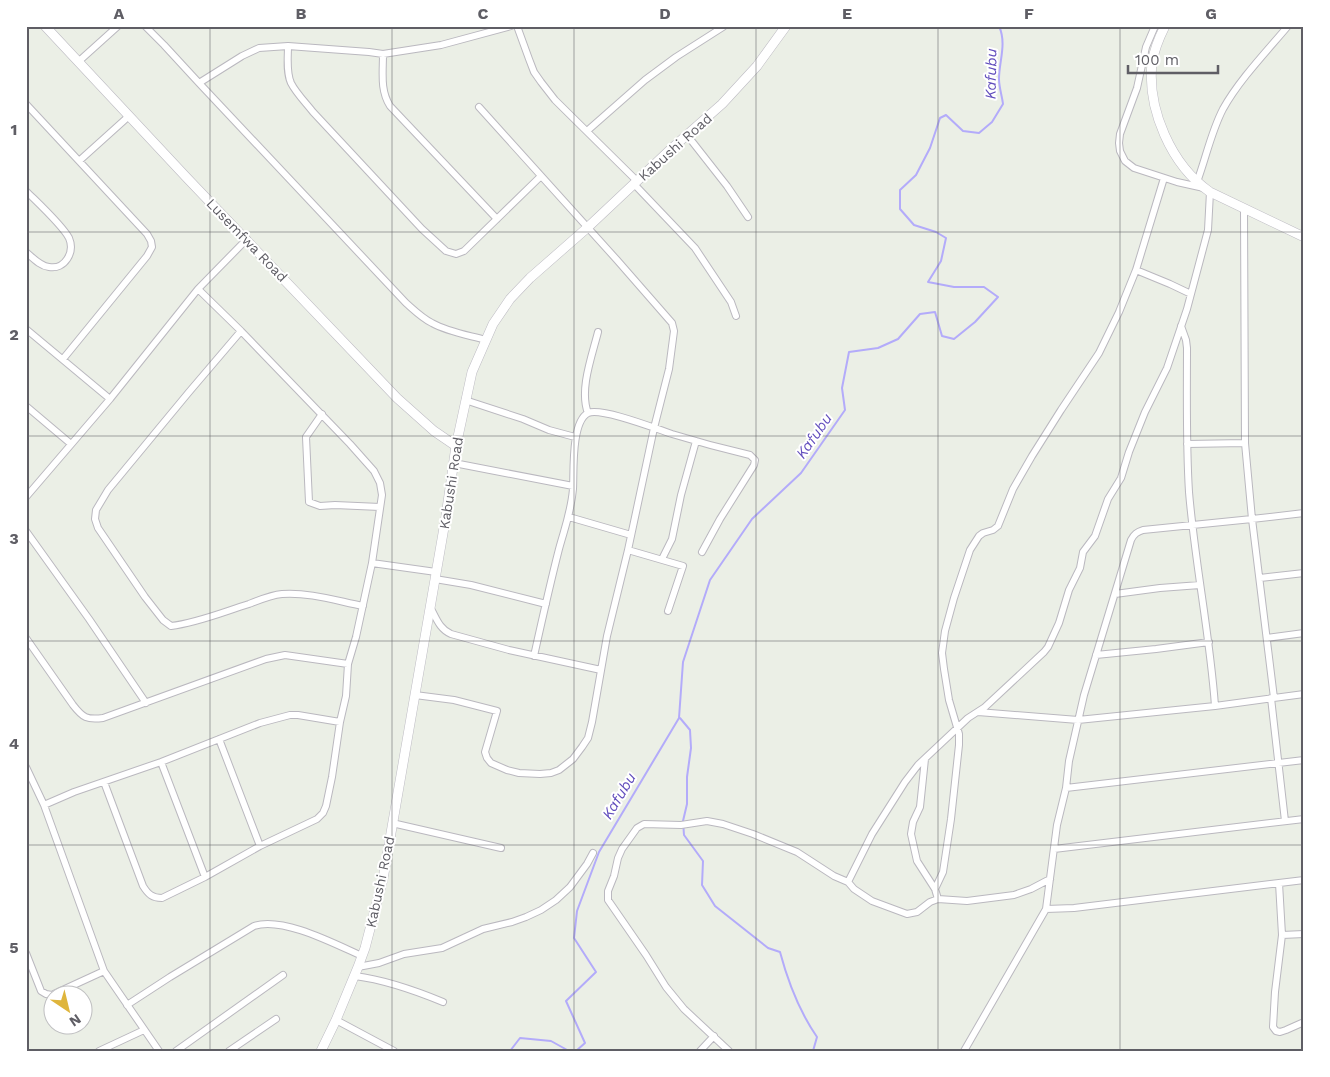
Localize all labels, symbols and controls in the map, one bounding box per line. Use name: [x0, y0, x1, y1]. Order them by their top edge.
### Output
text: A: [114, 4, 125, 23]
text: B: [296, 4, 307, 23]
text: C: [478, 4, 489, 23]
text: D: [659, 4, 671, 23]
text: E: [842, 4, 852, 23]
text: F: [1024, 4, 1034, 23]
text: G: [1205, 4, 1217, 23]
scale bar: [1128, 42, 1218, 74]
water label: Kafubu: [982, 48, 1000, 100]
text: 100 m: [1135, 51, 1179, 69]
street label: Kabushi Road: [635, 110, 715, 184]
text: 1: [11, 120, 17, 139]
street label: Lusemfwa Road: [203, 195, 291, 285]
text: 2: [9, 325, 19, 344]
water label: Kafubu: [792, 410, 836, 462]
street label: Kabushi Road: [436, 436, 466, 530]
text: 3: [9, 529, 19, 548]
text: 4: [9, 734, 19, 753]
water label: Kafubu: [598, 769, 640, 823]
street label: Kabushi Road: [363, 835, 397, 929]
text: 5: [9, 938, 19, 957]
north arrow: [42, 984, 92, 1034]
text: N: [67, 1011, 84, 1030]

